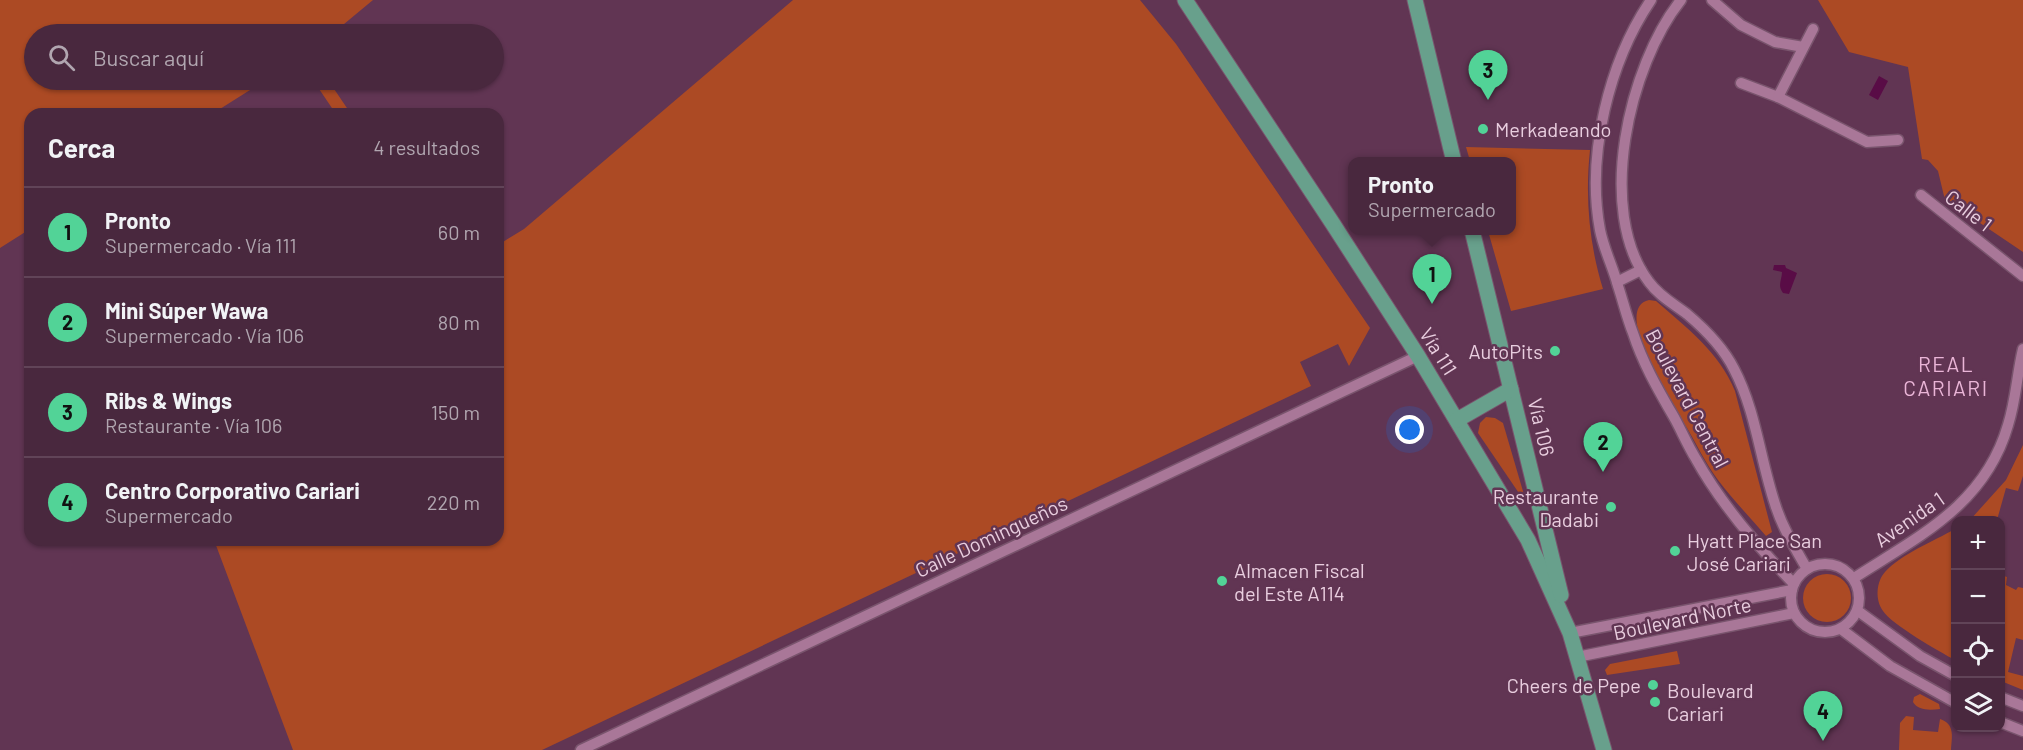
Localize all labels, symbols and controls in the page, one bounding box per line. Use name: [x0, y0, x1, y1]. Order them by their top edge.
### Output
search box: [24, 24, 504, 90]
icon: search: [45, 41, 78, 74]
text: Buscar aquí: [93, 44, 204, 70]
pin: 3: [1468, 51, 1508, 100]
place label: Merkadeando: [1495, 117, 1611, 141]
marker: Merkadeando: [1476, 122, 1490, 136]
text: Cerca: [48, 132, 115, 163]
text: 4 resultados: [373, 135, 480, 159]
popup: [1348, 157, 1516, 235]
text: Pronto: [1368, 171, 1434, 197]
street label: Calle 1: [1941, 184, 1997, 236]
text: Supermercado: [1368, 197, 1496, 221]
text: Pronto: [105, 207, 171, 233]
text: 1: [64, 220, 71, 244]
text: 60 m: [438, 220, 480, 244]
text: Supermercado · Vía 111: [105, 233, 296, 257]
pin: 1: [1412, 254, 1452, 304]
text: Mini Súper Wawa: [105, 297, 268, 323]
text: 2: [62, 310, 73, 334]
text: 80 m: [438, 310, 480, 334]
text: Supermercado · Vía 106: [105, 323, 304, 347]
street label: Vía 111: [1415, 323, 1463, 379]
street label: Boulevard Central: [1641, 325, 1735, 471]
place label: AutoPits: [1468, 339, 1543, 363]
marker: AutoPits: [1548, 344, 1562, 358]
district label: REAL CARIARI: [1903, 351, 1989, 400]
text: Ribs & Wings: [105, 387, 232, 413]
street label: Vía 106: [1524, 396, 1560, 458]
text: 3: [62, 400, 73, 424]
text: 150 m: [431, 400, 480, 424]
text: Restaurante · Vía 106: [105, 413, 282, 437]
your location: [1395, 415, 1424, 444]
pin: 2: [1584, 422, 1622, 472]
text: Centro Corporativo Cariari: [105, 477, 360, 503]
place label: Restaurante Dadabi: [1493, 484, 1599, 531]
street label: Avenida 1: [1870, 486, 1948, 552]
text: 4: [61, 490, 74, 514]
text: 220 m: [427, 490, 480, 514]
street label: Calle Domingueños: [911, 490, 1071, 582]
marker: Restaurante Dadabi: [1604, 500, 1618, 514]
text: Supermercado: [105, 503, 233, 527]
map controls: [1951, 516, 2005, 732]
button: +: [1951, 516, 2005, 570]
place label: Hyatt Place San José Cariari: [1687, 528, 1822, 575]
marker: Hyatt Place San José Cariari: [1668, 544, 1682, 558]
place label: Almacen Fiscal del Este A114: [1234, 558, 1365, 605]
button: −: [1951, 570, 2005, 624]
marker: Almacen Fiscal del Este A114: [1215, 574, 1229, 588]
street label: Boulevard Norte: [1611, 592, 1753, 644]
button: locate: [1951, 624, 2005, 678]
place label: Cheers de Pepe: [1507, 673, 1641, 697]
marker: Cheers de Pepe: [1646, 678, 1660, 692]
place label: Boulevard Cariari: [1667, 678, 1754, 725]
button: layers: [1951, 678, 2005, 732]
pin: 4: [1804, 692, 1842, 741]
marker: Boulevard Cariari: [1648, 695, 1662, 709]

